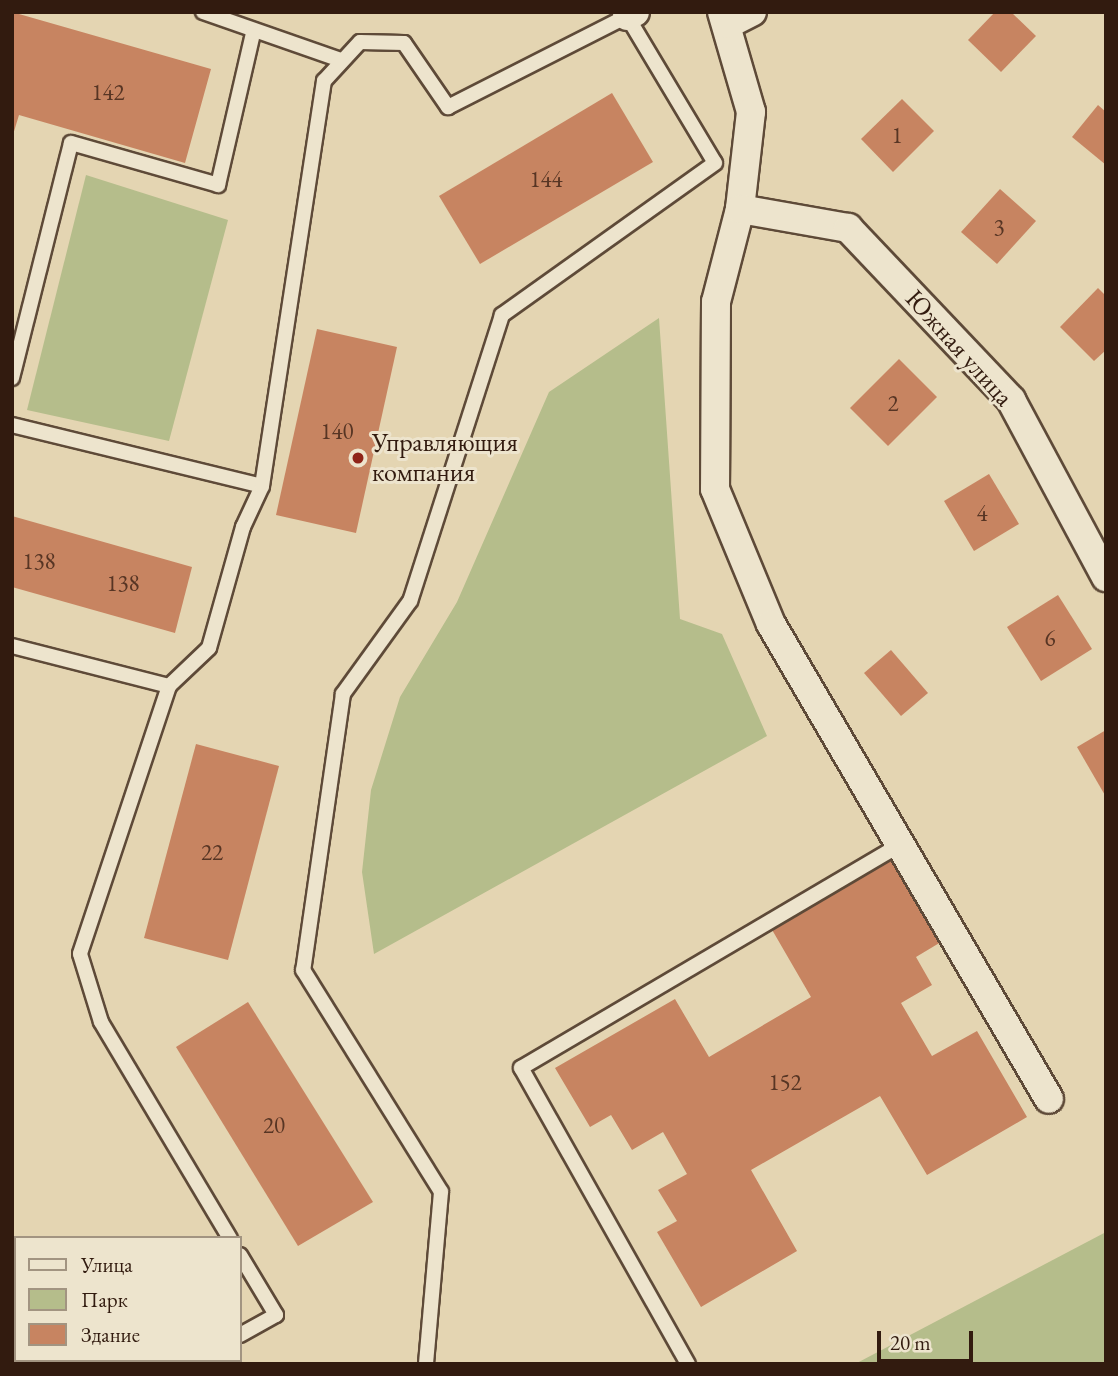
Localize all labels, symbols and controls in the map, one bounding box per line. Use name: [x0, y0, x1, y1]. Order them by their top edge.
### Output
house number: 142: [91, 78, 125, 106]
house number: 1: [891, 121, 903, 149]
house number: 144: [529, 165, 563, 193]
house number: 3: [993, 213, 1005, 241]
street label: Южная улица: [898, 283, 1020, 413]
house number: 2: [887, 389, 899, 417]
house number: 140: [320, 417, 354, 445]
place label: Управляющия компания: [372, 427, 518, 488]
marker: Управляющия компания: [350, 450, 366, 466]
house number: 4: [976, 499, 988, 527]
house number: 138: [22, 547, 56, 575]
house number: 138: [106, 569, 140, 597]
house number: 6: [1044, 624, 1056, 652]
house number: 22: [201, 838, 223, 866]
house number: 152: [768, 1068, 802, 1096]
house number: 20: [263, 1111, 285, 1139]
legend: [14, 1236, 242, 1362]
text: Улица: [81, 1251, 133, 1278]
text: Парк: [81, 1286, 128, 1313]
scale bar: [880, 1316, 976, 1360]
text: Здание: [81, 1321, 140, 1348]
text: 20 m: [890, 1329, 931, 1356]

